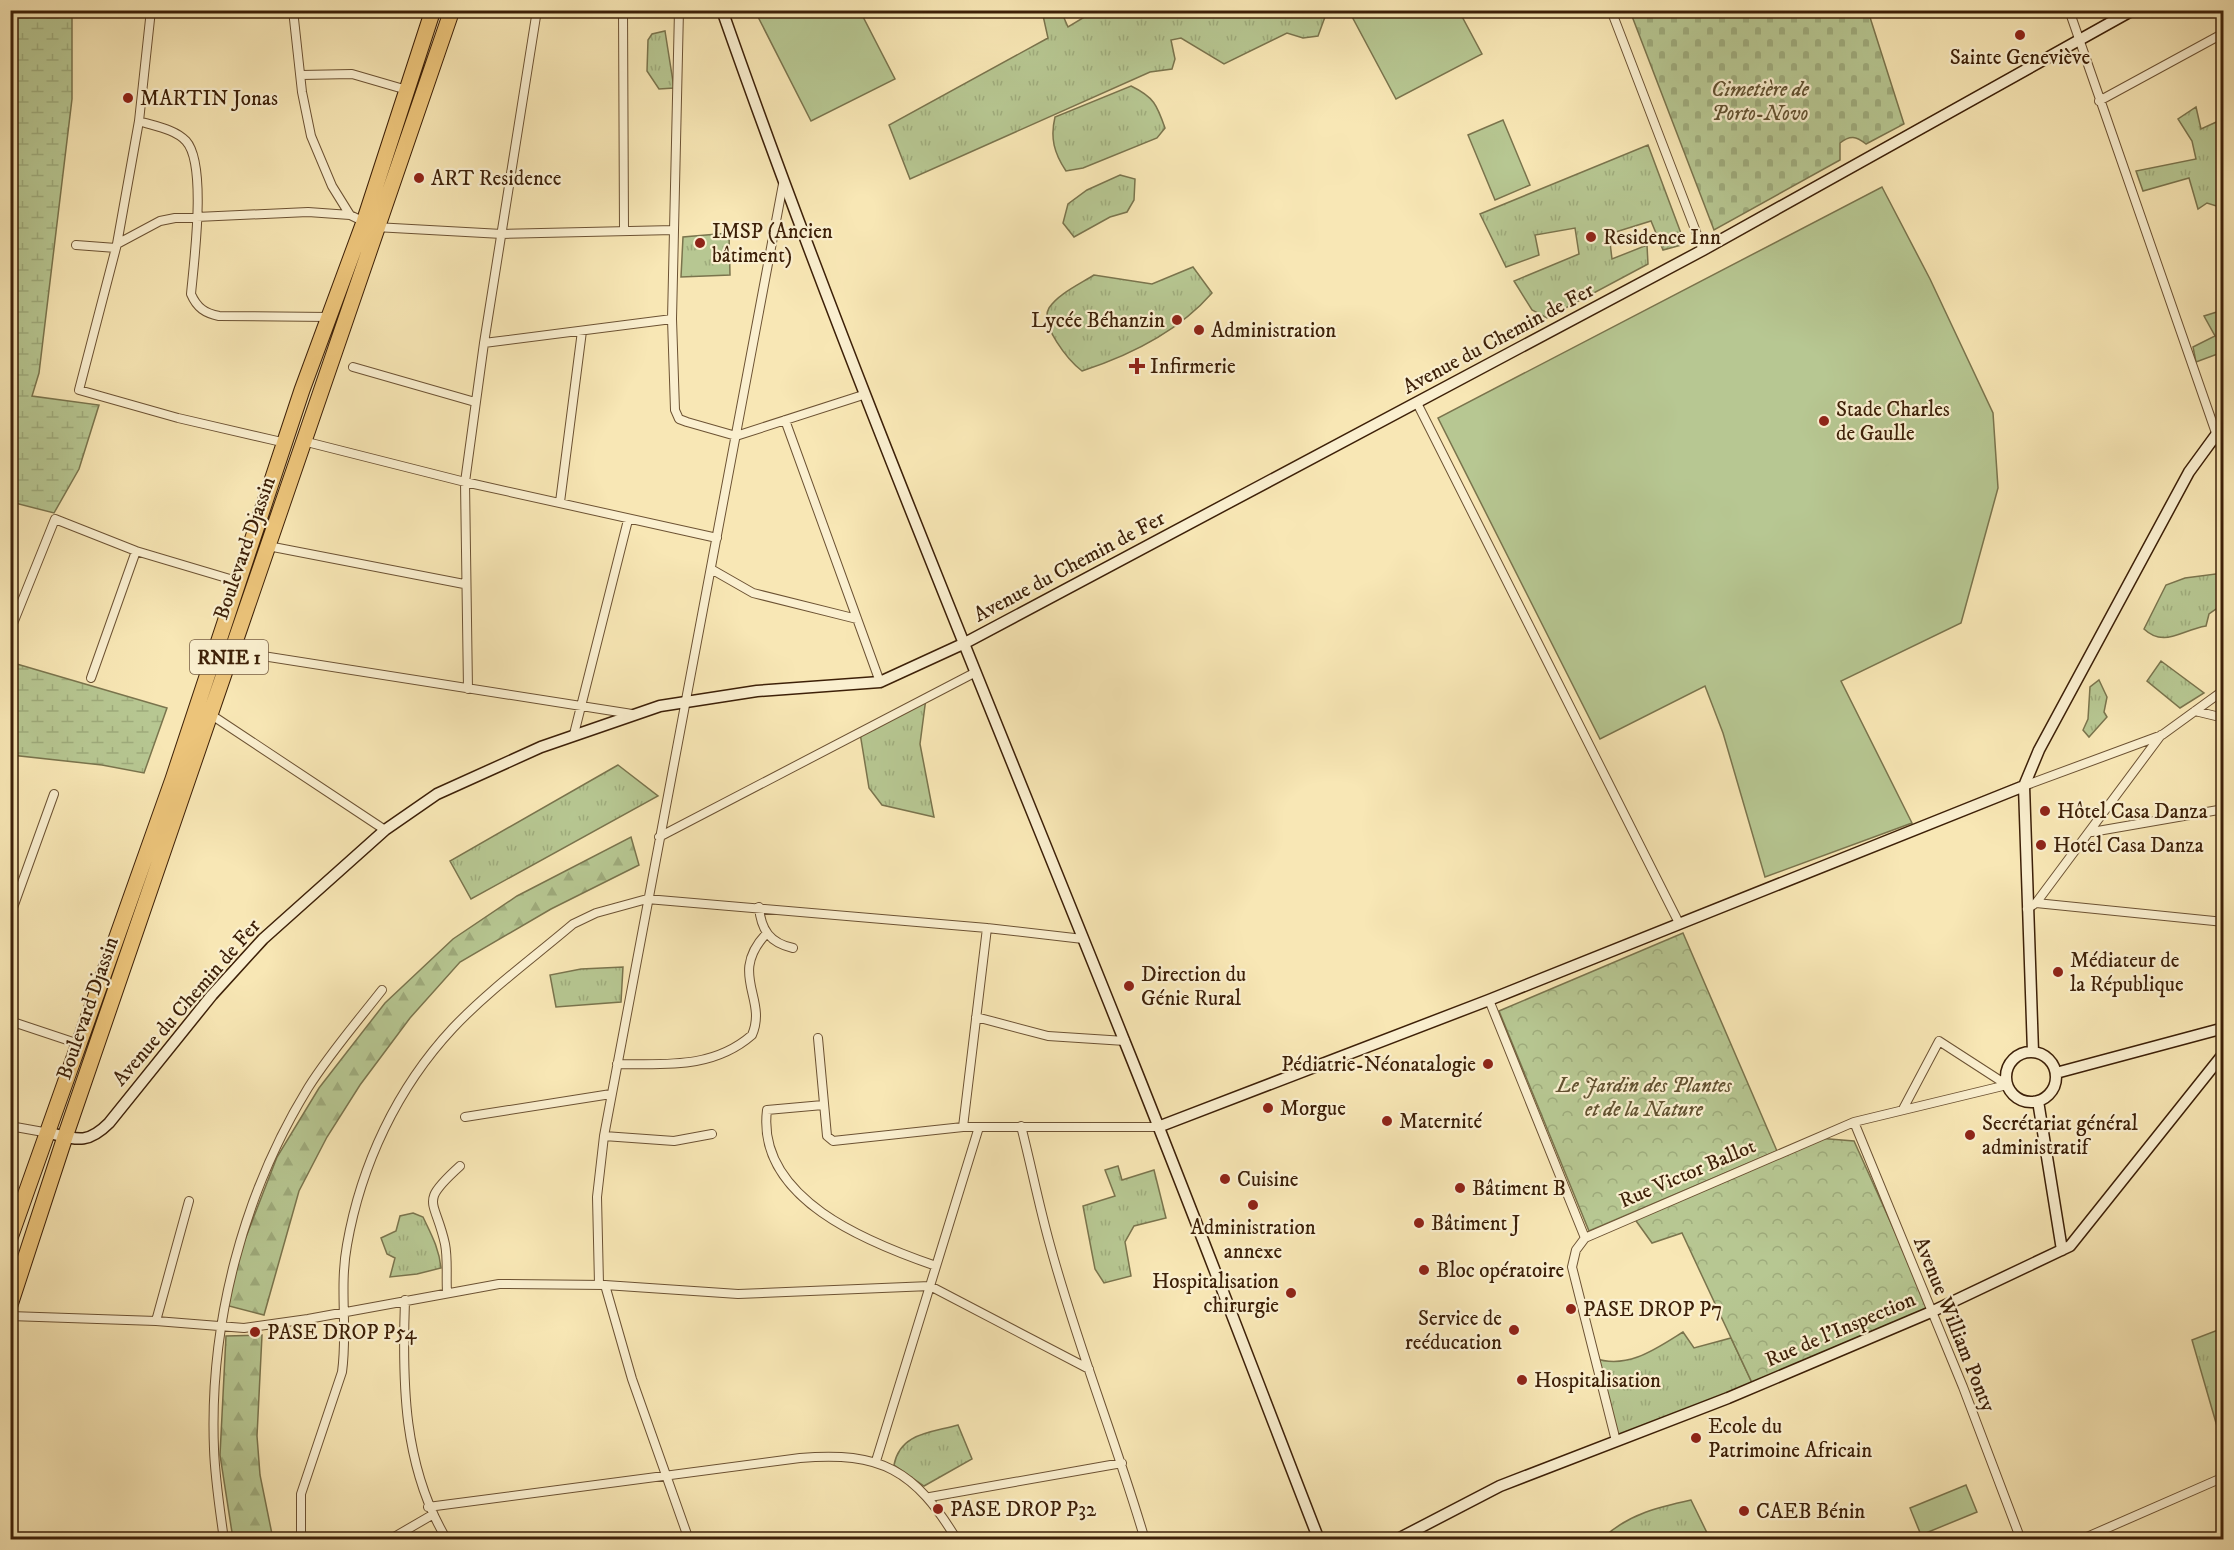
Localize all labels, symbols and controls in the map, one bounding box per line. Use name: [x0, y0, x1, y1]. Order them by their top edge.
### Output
marker: Sainte Geneviève: [2013, 28, 2027, 42]
place label: Sainte Geneviève: [1950, 45, 2090, 71]
park label: Cimetière de Porto-Novo: [1711, 77, 1810, 127]
place label: MARTIN Jonas: [140, 86, 278, 112]
marker: MARTIN Jonas: [121, 91, 135, 105]
place label: ART Residence: [431, 166, 562, 192]
marker: ART Residence: [412, 171, 426, 185]
place label: IMSP (Ancien bâtiment): [712, 219, 833, 269]
place label: Residence Inn: [1603, 225, 1721, 251]
marker: Residence Inn: [1584, 230, 1598, 244]
marker: IMSP (Ancien bâtiment): [693, 236, 707, 250]
street label: Avenue du Chemin de Fer: [1398, 277, 1599, 400]
place label: Lycée Béhanzin: [1031, 308, 1165, 334]
marker: Lycée Béhanzin: [1170, 313, 1184, 327]
place label: Administration: [1211, 318, 1336, 344]
marker: Administration: [1192, 323, 1206, 337]
place label: Infirmerie: [1150, 354, 1236, 380]
marker: Infirmerie: [1128, 357, 1146, 375]
place label: Stade Charles de Gaulle: [1836, 397, 1950, 447]
marker: Stade Charles de Gaulle: [1817, 414, 1831, 428]
street label: Boulevard Djassin: [208, 473, 282, 623]
street label: Avenue du Chemin de Fer: [969, 505, 1170, 628]
road number: RNIE 1: [190, 640, 268, 674]
place label: Hôtel Casa Danza: [2057, 799, 2208, 825]
marker: Hôtel Casa Danza: [2038, 804, 2052, 818]
place label: Hotel Casa Danza: [2053, 833, 2204, 859]
marker: Hotel Casa Danza: [2034, 838, 2048, 852]
street label: Avenue du Chemin de Fer: [107, 914, 267, 1092]
street label: Boulevard Djassin: [51, 933, 125, 1083]
place label: Médiateur de la République: [2070, 948, 2184, 998]
place label: Direction du Génie Rural: [1141, 962, 1246, 1012]
marker: Médiateur de la République: [2051, 965, 2065, 979]
marker: Direction du Génie Rural: [1122, 979, 1136, 993]
place label: Pédiatrie-Néonatalogie: [1281, 1052, 1476, 1078]
marker: Pédiatrie-Néonatalogie: [1481, 1057, 1495, 1071]
park label: Le Jardin des Plantes et de la Nature: [1555, 1073, 1732, 1123]
place label: Morgue: [1280, 1096, 1346, 1122]
marker: Morgue: [1261, 1101, 1275, 1115]
place label: Maternité: [1399, 1109, 1482, 1135]
place label: Secrétariat général administratif: [1982, 1111, 2139, 1161]
marker: Maternité: [1380, 1114, 1394, 1128]
marker: Secrétariat général administratif: [1963, 1128, 1977, 1142]
street label: Rue Victor Ballot: [1615, 1133, 1760, 1214]
place label: Cuisine: [1237, 1167, 1299, 1193]
marker: Cuisine: [1218, 1172, 1232, 1186]
place label: Bâtiment B: [1472, 1176, 1566, 1202]
marker: Bâtiment B: [1453, 1181, 1467, 1195]
marker: Administration annexe: [1246, 1198, 1260, 1212]
place label: Bâtiment J: [1431, 1211, 1520, 1237]
place label: Administration annexe: [1190, 1215, 1316, 1265]
marker: Bâtiment J: [1412, 1216, 1426, 1230]
street label: Avenue William Ponty: [1907, 1233, 2001, 1417]
place label: Bloc opératoire: [1436, 1258, 1565, 1284]
marker: Bloc opératoire: [1417, 1263, 1431, 1277]
place label: Hospitalisation chirurgie: [1152, 1269, 1279, 1319]
marker: Hospitalisation chirurgie: [1284, 1286, 1298, 1300]
street label: Rue de l'Inspection: [1761, 1287, 1920, 1373]
place label: PASE DROP P7: [1583, 1297, 1722, 1323]
marker: PASE DROP P7: [1564, 1302, 1578, 1316]
place label: Service de reéducation: [1405, 1306, 1502, 1356]
place label: PASE DROP P54: [267, 1320, 417, 1346]
marker: Service de reéducation: [1507, 1323, 1521, 1337]
marker: PASE DROP P54: [248, 1325, 262, 1339]
place label: Hospitalisation: [1534, 1368, 1661, 1394]
marker: Hospitalisation: [1515, 1373, 1529, 1387]
place label: Ecole du Patrimoine Africain: [1708, 1414, 1872, 1464]
marker: Ecole du Patrimoine Africain: [1689, 1431, 1703, 1445]
place label: PASE DROP P32: [950, 1497, 1097, 1523]
place label: CAEB Bénin: [1756, 1499, 1865, 1525]
marker: PASE DROP P32: [931, 1502, 945, 1516]
marker: CAEB Bénin: [1737, 1504, 1751, 1518]

